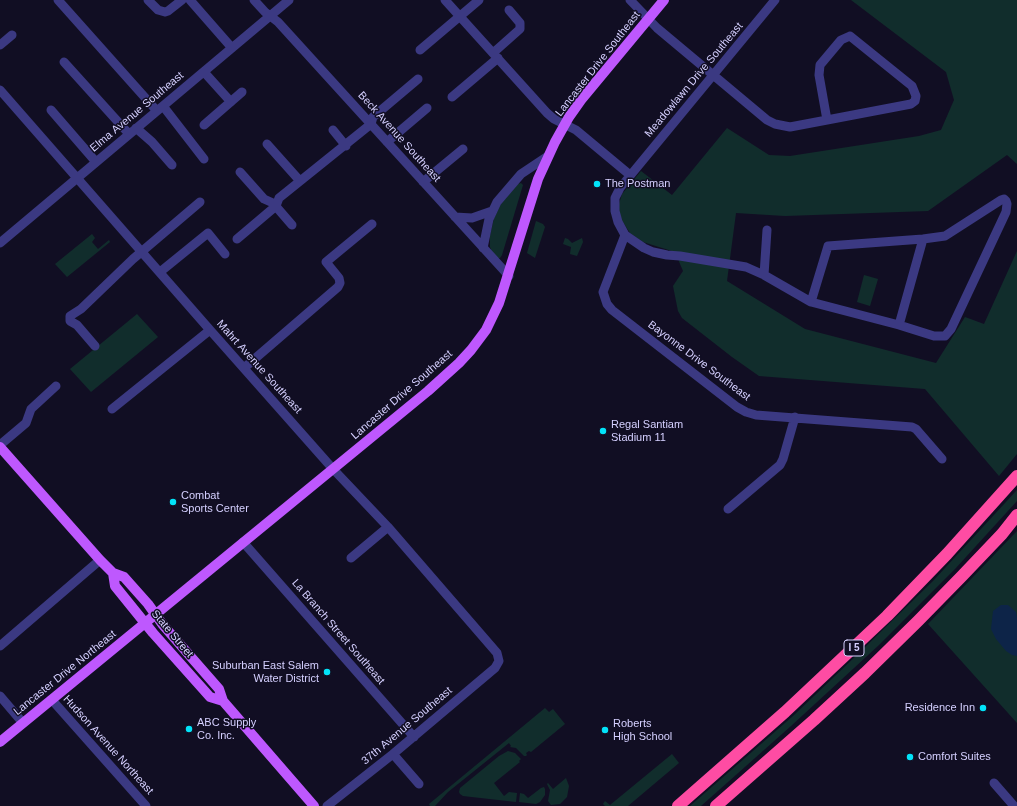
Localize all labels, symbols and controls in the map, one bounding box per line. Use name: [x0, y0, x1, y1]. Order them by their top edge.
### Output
street label: Lancaster Drive Southeast: [553, 9, 643, 119]
street label: Meadowlawn Drive Southeast: [642, 20, 746, 140]
street label: Elma Avenue Southeast: [88, 69, 186, 155]
street label: Beck Avenue Southeast: [355, 89, 443, 185]
place label: The Postman: [605, 177, 670, 191]
marker: The Postman: [592, 179, 602, 189]
street label: Mahrt Avenue Southeast: [214, 318, 304, 416]
street label: Bayonne Drive Southeast: [645, 318, 753, 404]
street label: Lancaster Drive Southeast: [349, 347, 455, 443]
place label: Regal Santiam Stadium 11: [611, 418, 683, 444]
marker: Regal Santiam Stadium 11: [598, 426, 608, 436]
place label: Combat Sports Center: [181, 489, 249, 515]
marker: Combat Sports Center: [168, 497, 178, 507]
street label: La Branch Street Southeast: [289, 577, 387, 687]
street label: State Street: [148, 608, 196, 660]
street label: Lancaster Drive Northeast: [11, 628, 119, 718]
road number: I 5: [844, 640, 864, 656]
place label: Suburban East Salem Water District: [212, 659, 319, 685]
marker: Suburban East Salem Water District: [322, 667, 332, 677]
street label: 37th Avenue Southeast: [359, 684, 455, 768]
street label: Hudson Avenue Northeast: [60, 693, 156, 797]
place label: Residence Inn: [905, 701, 975, 715]
marker: Residence Inn: [978, 703, 988, 713]
place label: ABC Supply Co. Inc.: [197, 716, 256, 742]
place label: Roberts High School: [613, 717, 672, 743]
marker: ABC Supply Co. Inc.: [184, 724, 194, 734]
marker: Roberts High School: [600, 725, 610, 735]
place label: Comfort Suites: [918, 750, 991, 764]
marker: Comfort Suites: [905, 752, 915, 762]

